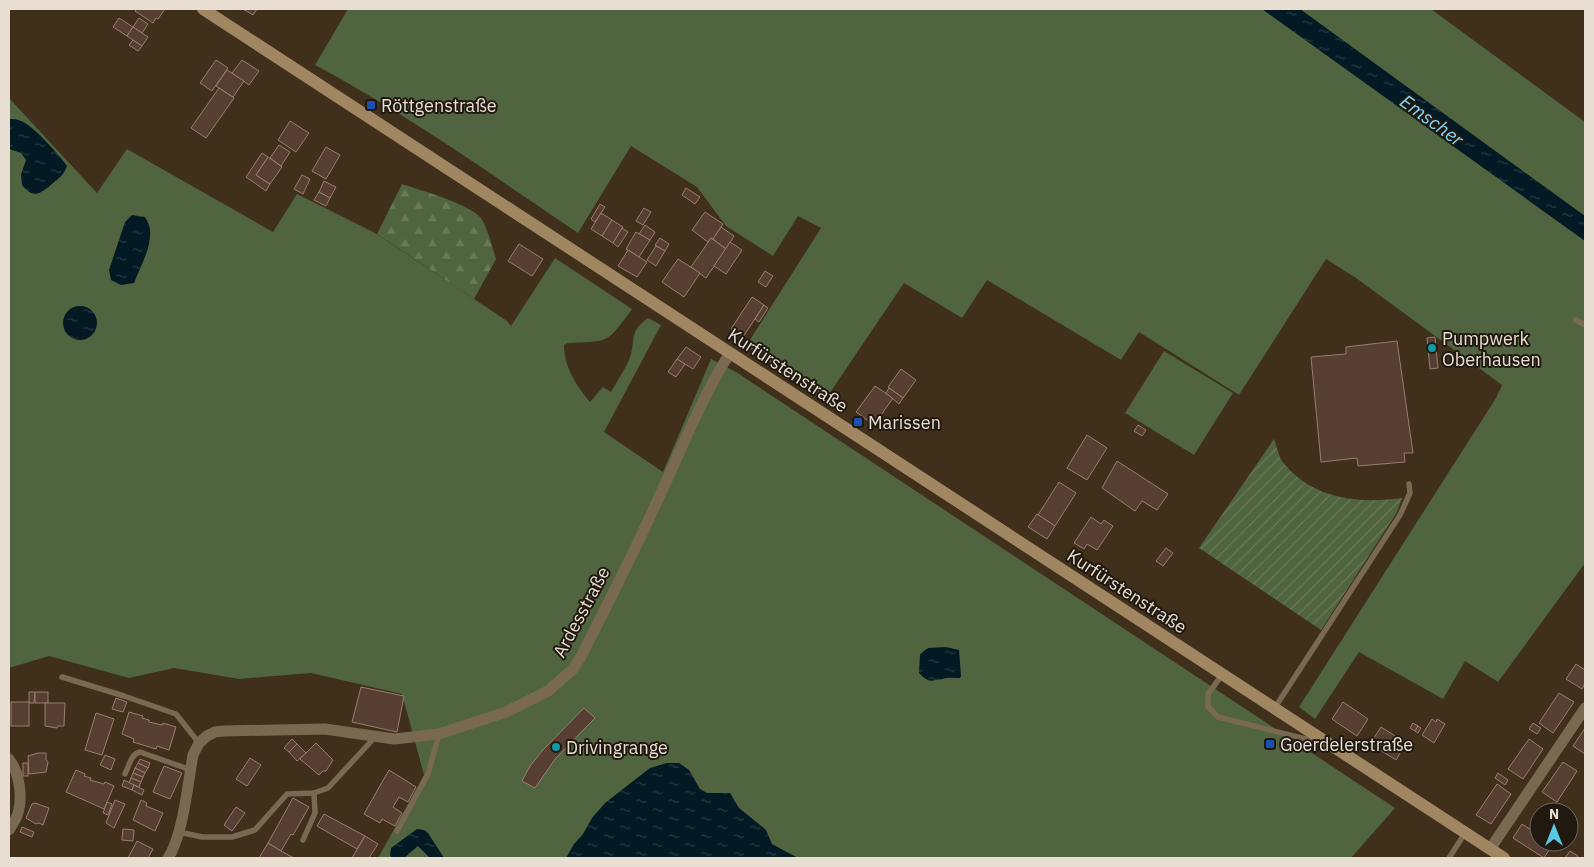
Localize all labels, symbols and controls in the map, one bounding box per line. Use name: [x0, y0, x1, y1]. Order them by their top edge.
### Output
water label: Emscher: [1396, 89, 1469, 152]
place label: Röttgenstraße: [381, 94, 497, 117]
marker: Röttgenstraße: [365, 99, 377, 111]
street label: Kurfürstenstraße: [724, 323, 852, 417]
place label: Pumpwerk Oberhausen: [1442, 327, 1541, 371]
marker: Pumpwerk Oberhausen: [1426, 342, 1438, 354]
place label: Marissen: [868, 411, 941, 434]
marker: Marissen: [852, 416, 864, 428]
street label: Kurfürstenstraße: [1063, 544, 1191, 638]
street label: Ardesstraße: [547, 563, 615, 661]
place label: Goerdelerstraße: [1280, 733, 1413, 756]
place label: Drivingrange: [566, 736, 668, 759]
marker: Goerdelerstraße: [1264, 738, 1276, 750]
marker: Drivingrange: [550, 741, 562, 753]
north arrow: [1529, 802, 1579, 852]
text: N: [1549, 805, 1559, 823]

